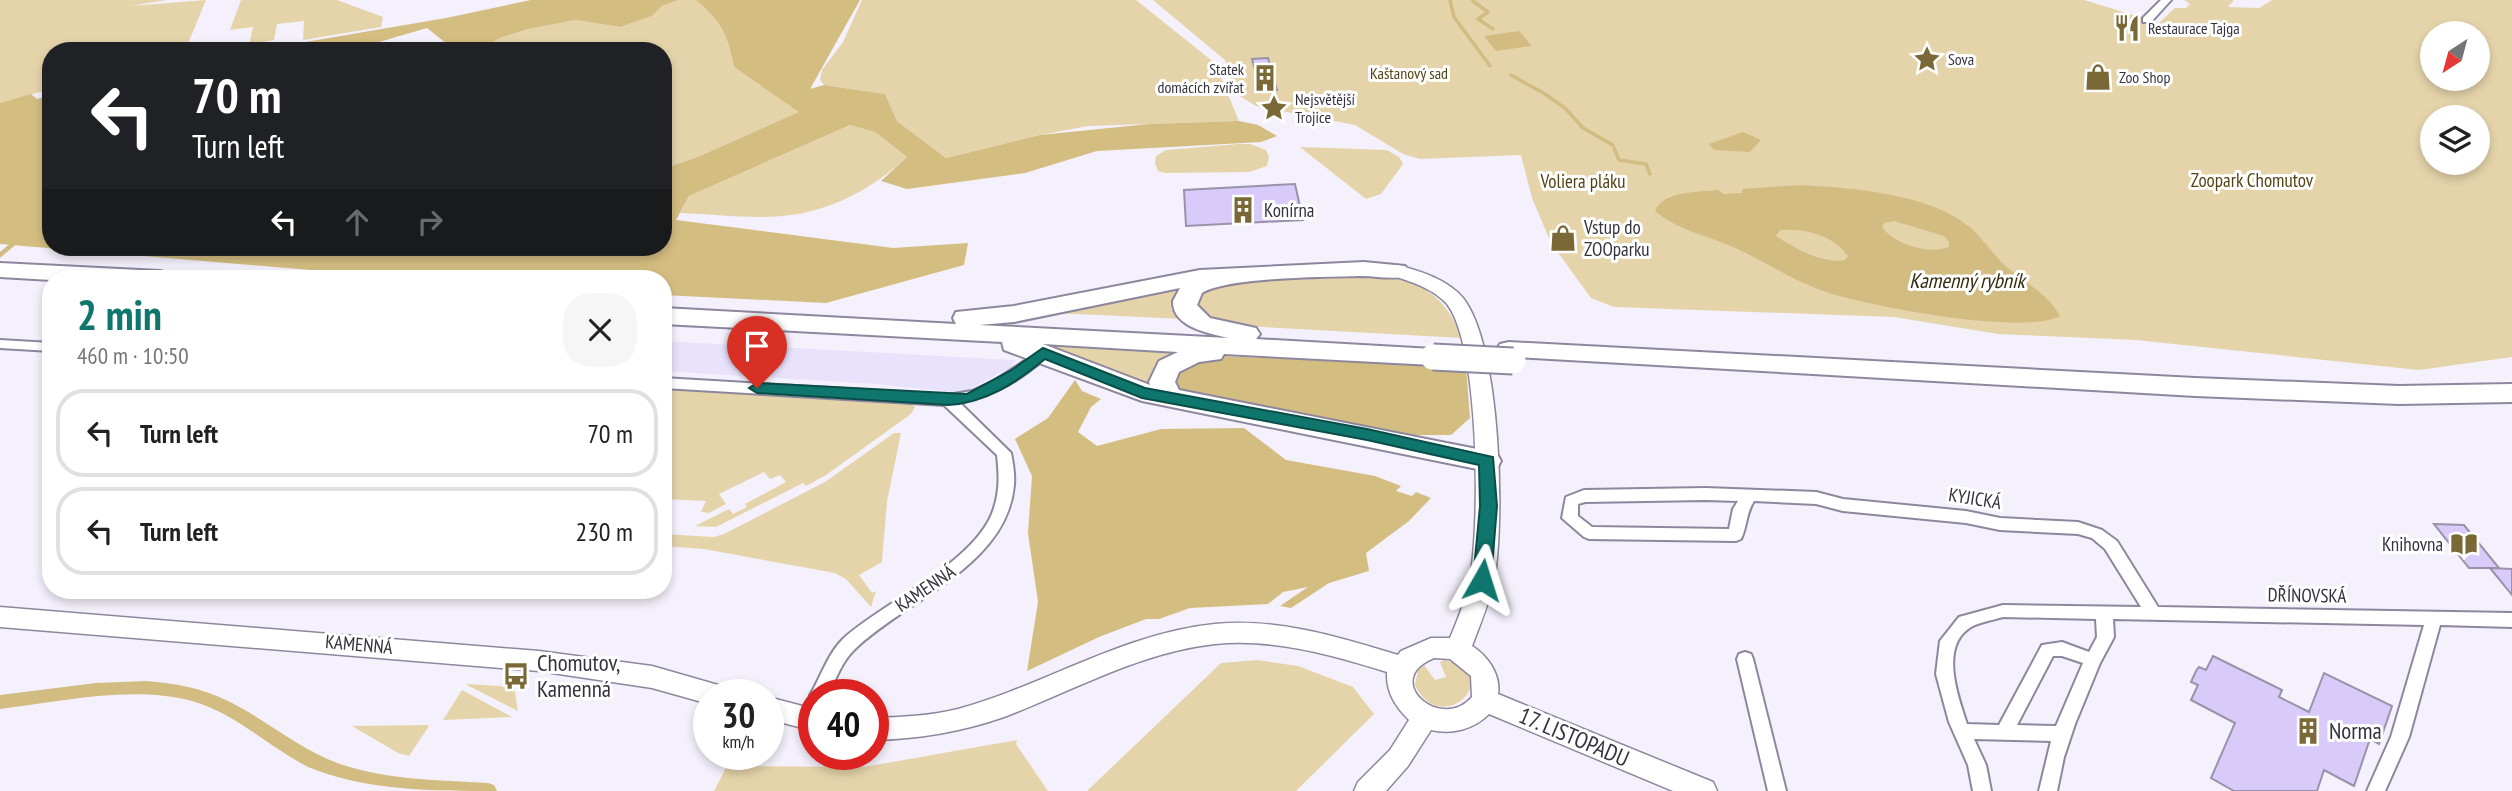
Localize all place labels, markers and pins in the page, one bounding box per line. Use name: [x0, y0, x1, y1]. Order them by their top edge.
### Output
restaurant icon: Restaurace Tajga: [2112, 13, 2142, 43]
place label: Restaurace Tajga: [2148, 18, 2240, 38]
place icon: Sova: [1912, 44, 1942, 74]
place label: Sova: [1948, 49, 1974, 69]
place label: Statek domácích zvířat: [1158, 59, 1245, 97]
shop icon: Zoo Shop: [2083, 62, 2113, 92]
building icon: Statek domácích zvířat: [1250, 63, 1280, 93]
place label: Zoo Shop: [2119, 67, 2170, 87]
place label: Nejsvětější Trojice: [1295, 89, 1356, 127]
place icon: Nejsvětější Trojice: [1259, 93, 1289, 123]
building icon: Konírna: [1228, 195, 1258, 225]
place label: Konírna: [1264, 198, 1314, 222]
place label: Vstup do ZOOparku: [1583, 215, 1650, 261]
shop icon: Vstup do ZOOparku: [1548, 223, 1578, 253]
pin: [727, 316, 787, 388]
library icon: Knihovna: [2449, 529, 2479, 559]
place label: Knihovna: [2382, 532, 2443, 556]
place label: Chomutov, Kamenná: [537, 648, 620, 703]
bus stop icon: Chomutov, Kamenná: [501, 661, 531, 691]
building icon: Norma: [2293, 716, 2323, 746]
place label: Norma: [2329, 716, 2382, 745]

